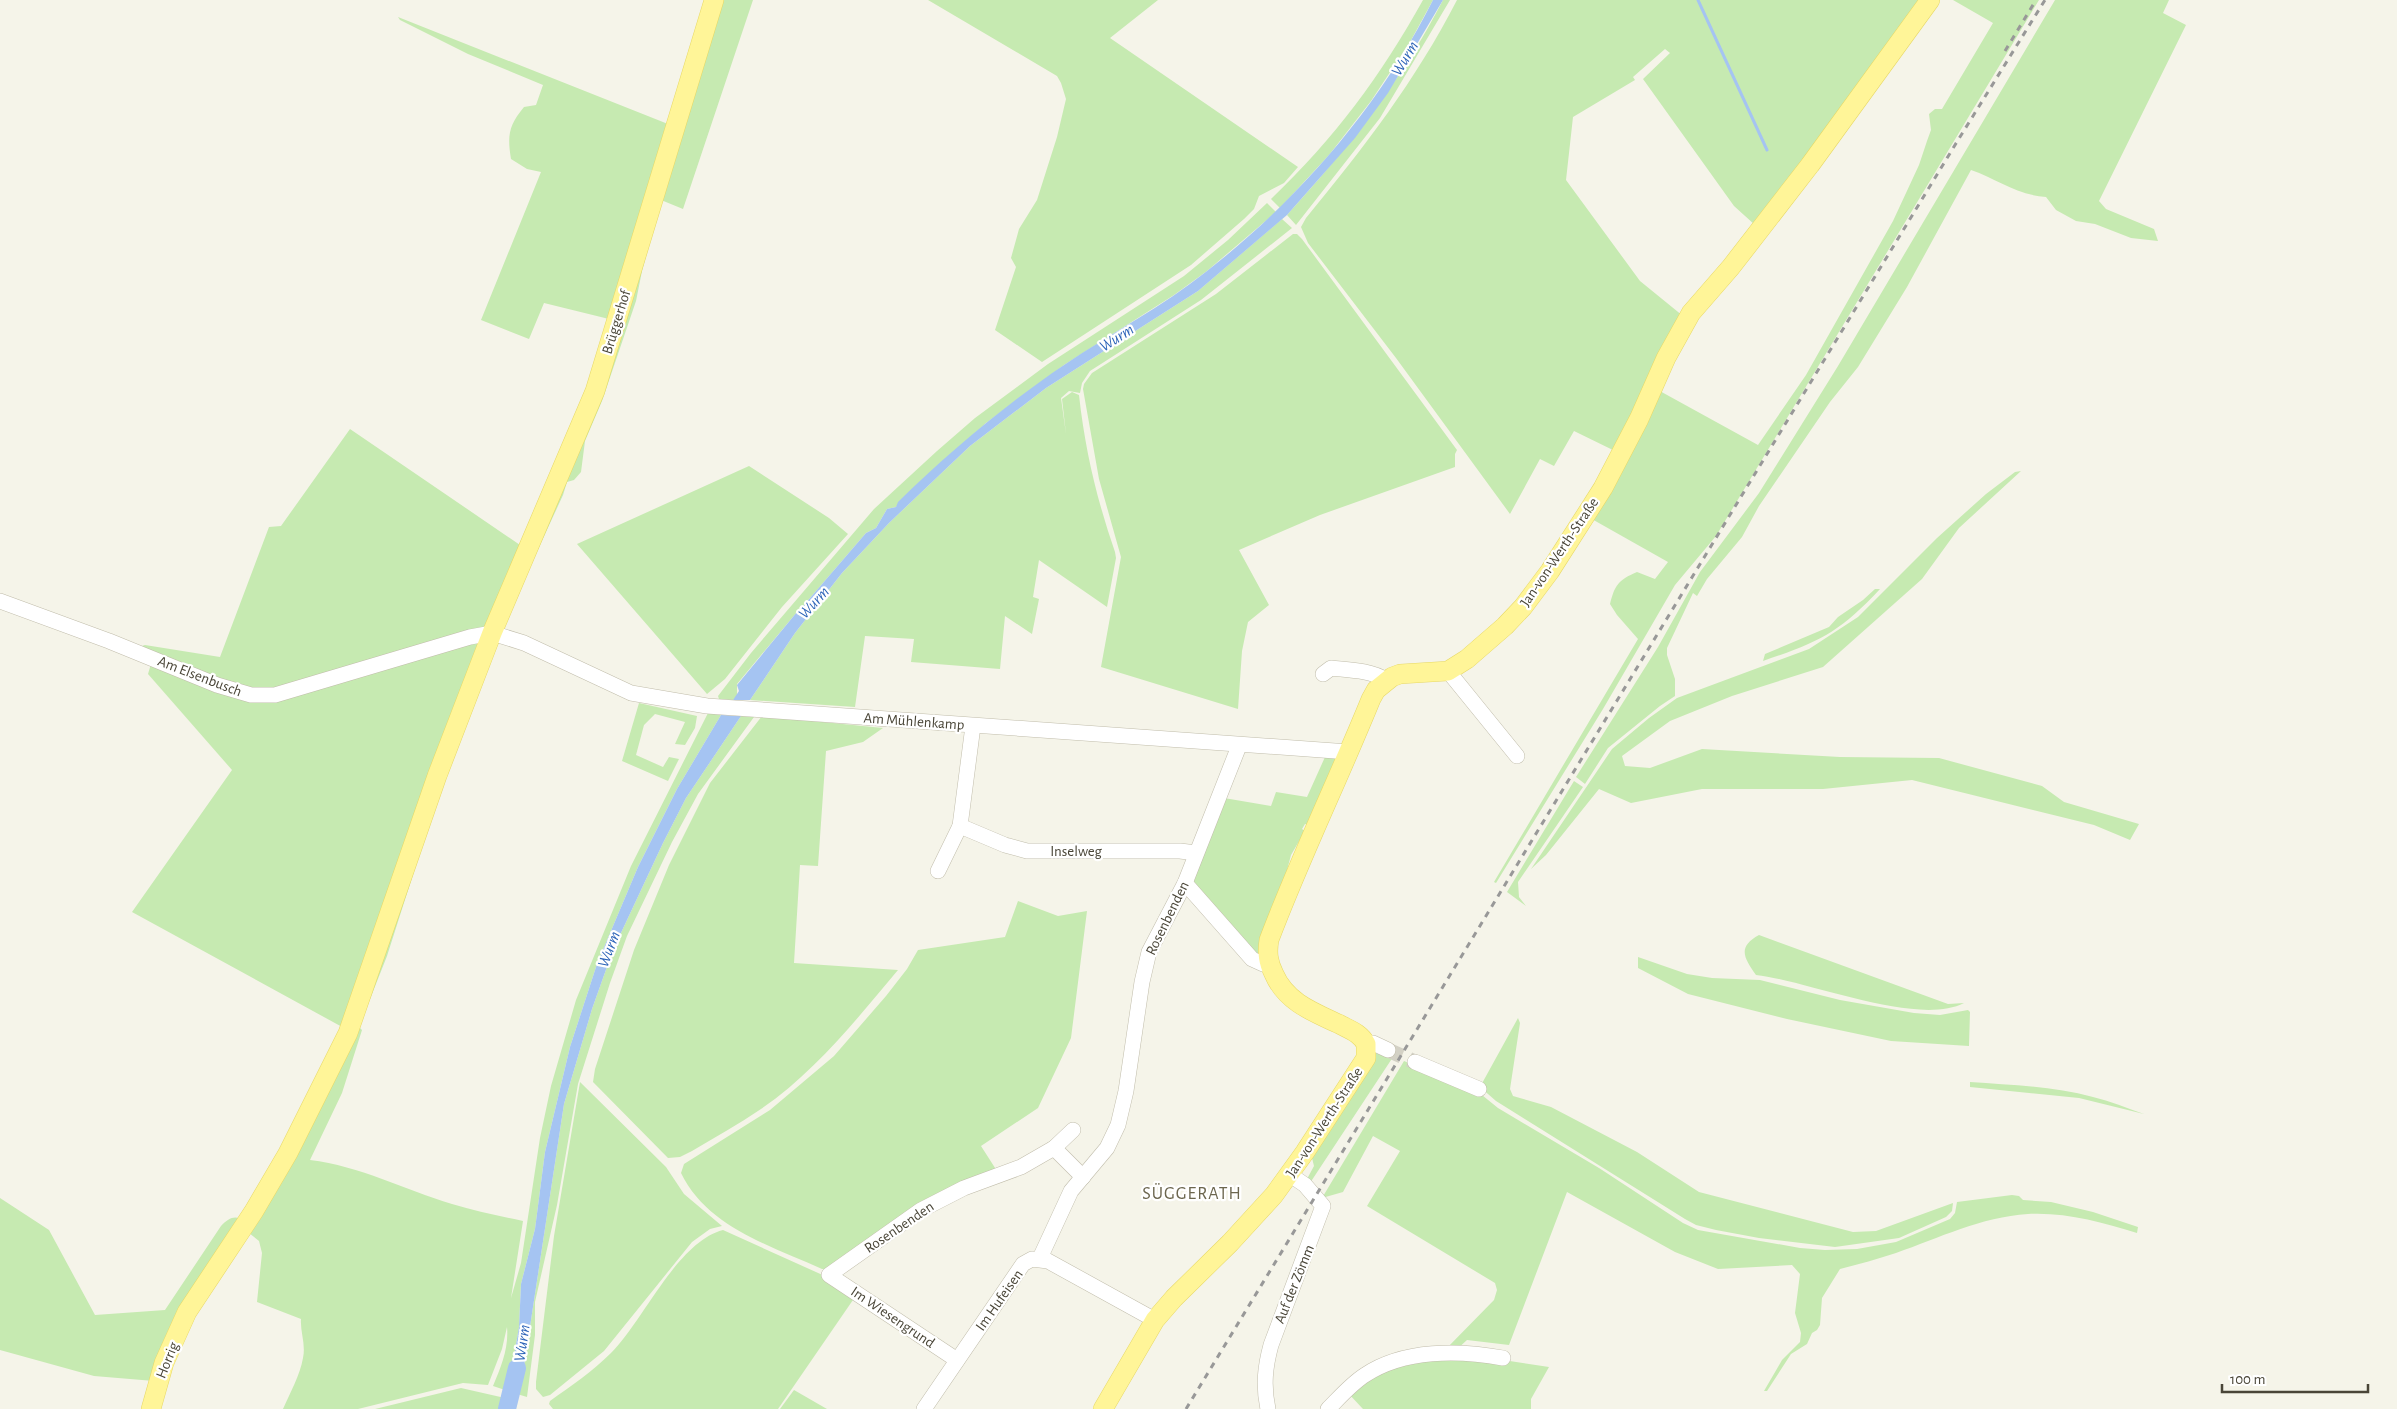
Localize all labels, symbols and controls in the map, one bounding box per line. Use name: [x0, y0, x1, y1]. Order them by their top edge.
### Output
water label: Wurm: [1388, 39, 1421, 79]
street label: Brüggerhof: [600, 287, 634, 356]
water label: Wurm: [1097, 321, 1136, 355]
street label: Jan-von-Werth-Straße: [1517, 495, 1601, 609]
water label: Wurm: [795, 584, 832, 622]
street label: Am Elsenbusch: [156, 654, 244, 699]
street label: Am Mühlenkamp: [863, 710, 965, 733]
street label: Inselweg: [1050, 844, 1103, 859]
street label: Rosenbenden: [1143, 879, 1192, 958]
water label: Wurm: [595, 929, 623, 970]
street label: Jan-von-Werth-Straße: [1283, 1064, 1366, 1180]
district label: SÜGGERATH: [1142, 1183, 1242, 1203]
street label: Rosenbenden: [862, 1199, 937, 1256]
street label: Auf der Zömm: [1272, 1243, 1317, 1326]
street label: Im Hufeisen: [973, 1267, 1026, 1334]
street label: Im Wiesengrund: [848, 1284, 938, 1351]
water label: Wurm: [511, 1324, 532, 1363]
street label: Horrig: [153, 1339, 182, 1381]
scale bar: [2222, 1362, 2368, 1394]
text: 100 m: [2230, 1372, 2265, 1387]

